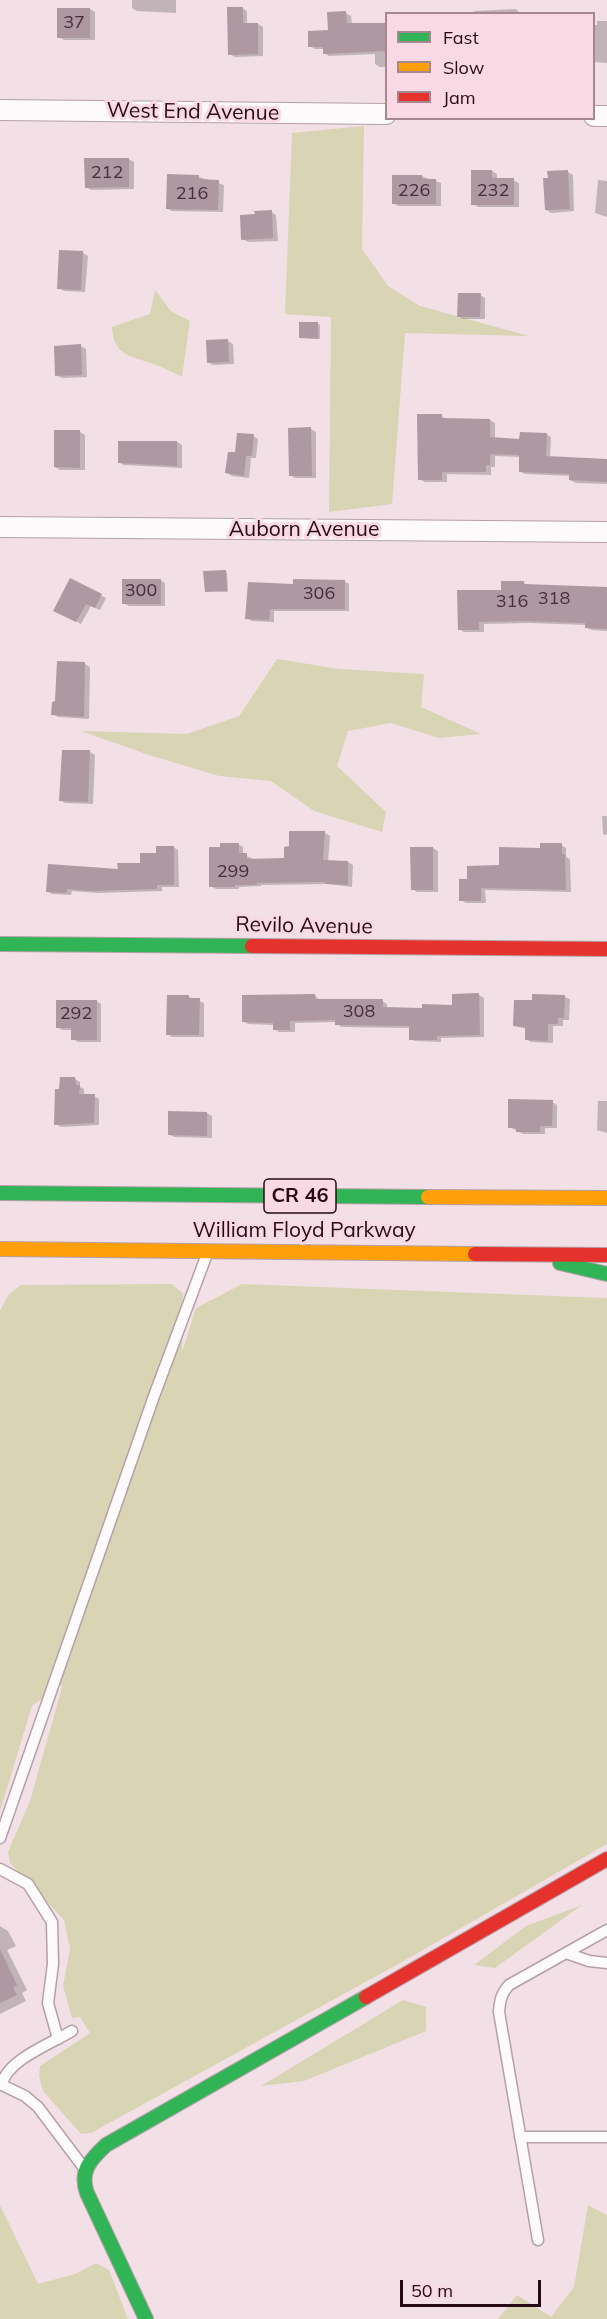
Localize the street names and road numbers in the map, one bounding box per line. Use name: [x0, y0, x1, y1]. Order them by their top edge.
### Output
street label: West End Avenue: [107, 98, 279, 126]
street label: Auborn Avenue: [229, 517, 379, 543]
street label: Revilo Avenue: [235, 912, 373, 940]
road number: CR 46: [264, 1179, 336, 1213]
street label: William Floyd Parkway: [192, 1218, 416, 1244]

